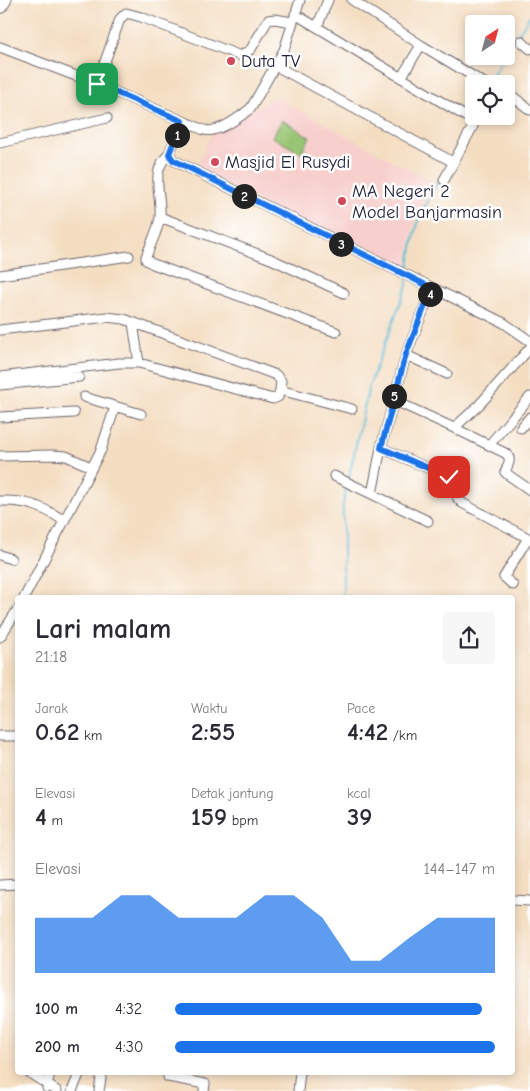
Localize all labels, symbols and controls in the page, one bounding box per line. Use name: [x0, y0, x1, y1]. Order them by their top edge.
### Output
north arrow: [465, 15, 515, 65]
map controls: [465, 15, 515, 125]
place label: Duta TV: [241, 51, 301, 72]
marker: Duta TV: [225, 55, 237, 67]
pin: [76, 63, 118, 105]
icon: arrive: [83, 70, 111, 98]
button: locate: [465, 75, 515, 125]
pin: 1: [164, 122, 190, 148]
text: 1: [175, 127, 180, 144]
place label: Masjid El Rusydi: [225, 152, 350, 173]
marker: Masjid El Rusydi: [209, 156, 221, 168]
place label: MA Negeri 2 Model Banjarmasin: [352, 181, 502, 223]
pin: 2: [232, 184, 256, 208]
text: 2: [241, 188, 248, 205]
marker: MA Negeri 2 Model Banjarmasin: [336, 195, 348, 207]
pin: 3: [328, 232, 354, 256]
text: 3: [338, 236, 345, 253]
pin: 4: [418, 282, 442, 306]
text: 4: [427, 286, 434, 303]
pin: 5: [382, 384, 406, 408]
text: 5: [391, 388, 398, 405]
pin: [428, 456, 470, 498]
icon: check: [435, 463, 463, 491]
button: share: [443, 612, 495, 664]
text: Lari malam: [35, 613, 171, 645]
text: 21:18: [35, 648, 67, 666]
text: Jarak: [35, 700, 68, 717]
text: Waktu: [191, 700, 227, 717]
text: Pace: [347, 700, 375, 717]
text: 0.62: [35, 717, 79, 746]
text: 2:55: [191, 717, 235, 746]
text: 4:42: [347, 717, 388, 746]
text: km: [79, 727, 102, 744]
text: /km: [388, 727, 417, 744]
text: Elevasi: [35, 785, 75, 802]
text: Detak jantung: [191, 785, 274, 802]
text: kcal: [347, 785, 371, 802]
text: 4: [35, 802, 47, 831]
text: 159: [191, 802, 227, 831]
text: 39: [347, 802, 372, 831]
text: m: [47, 812, 63, 829]
text: bpm: [227, 812, 258, 829]
text: Elevasi: [35, 860, 81, 878]
text: 144–147 m: [423, 860, 495, 878]
text: 100 m: [35, 1000, 78, 1018]
text: 4:32: [115, 1000, 142, 1018]
text: 200 m: [35, 1038, 80, 1056]
text: 4:30: [115, 1038, 143, 1056]

